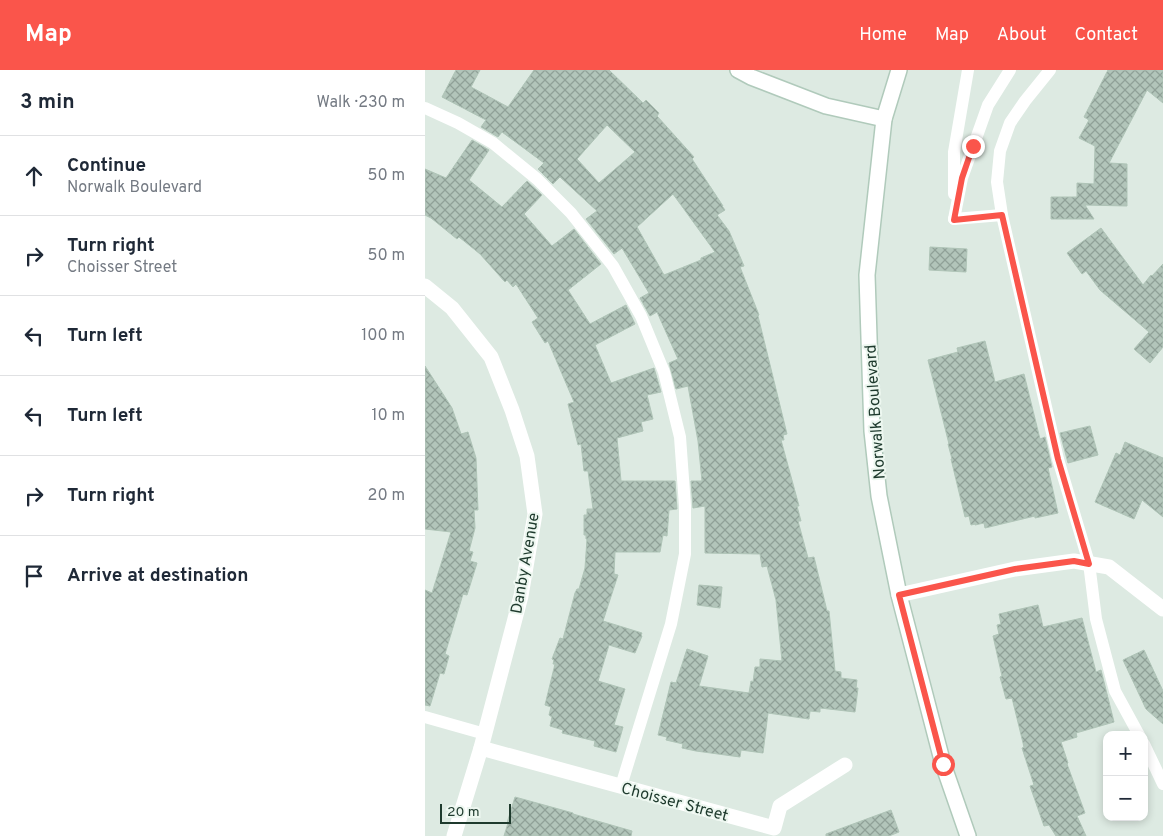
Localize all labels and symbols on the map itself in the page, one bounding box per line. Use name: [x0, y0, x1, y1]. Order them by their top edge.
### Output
route end: [962, 135, 985, 158]
street label: Norwalk Boulevard: [861, 344, 891, 480]
street label: Danby Avenue: [507, 511, 545, 615]
route start: [932, 753, 955, 776]
street label: Choisser Street: [619, 779, 730, 827]
scale bar: [440, 801, 511, 824]

